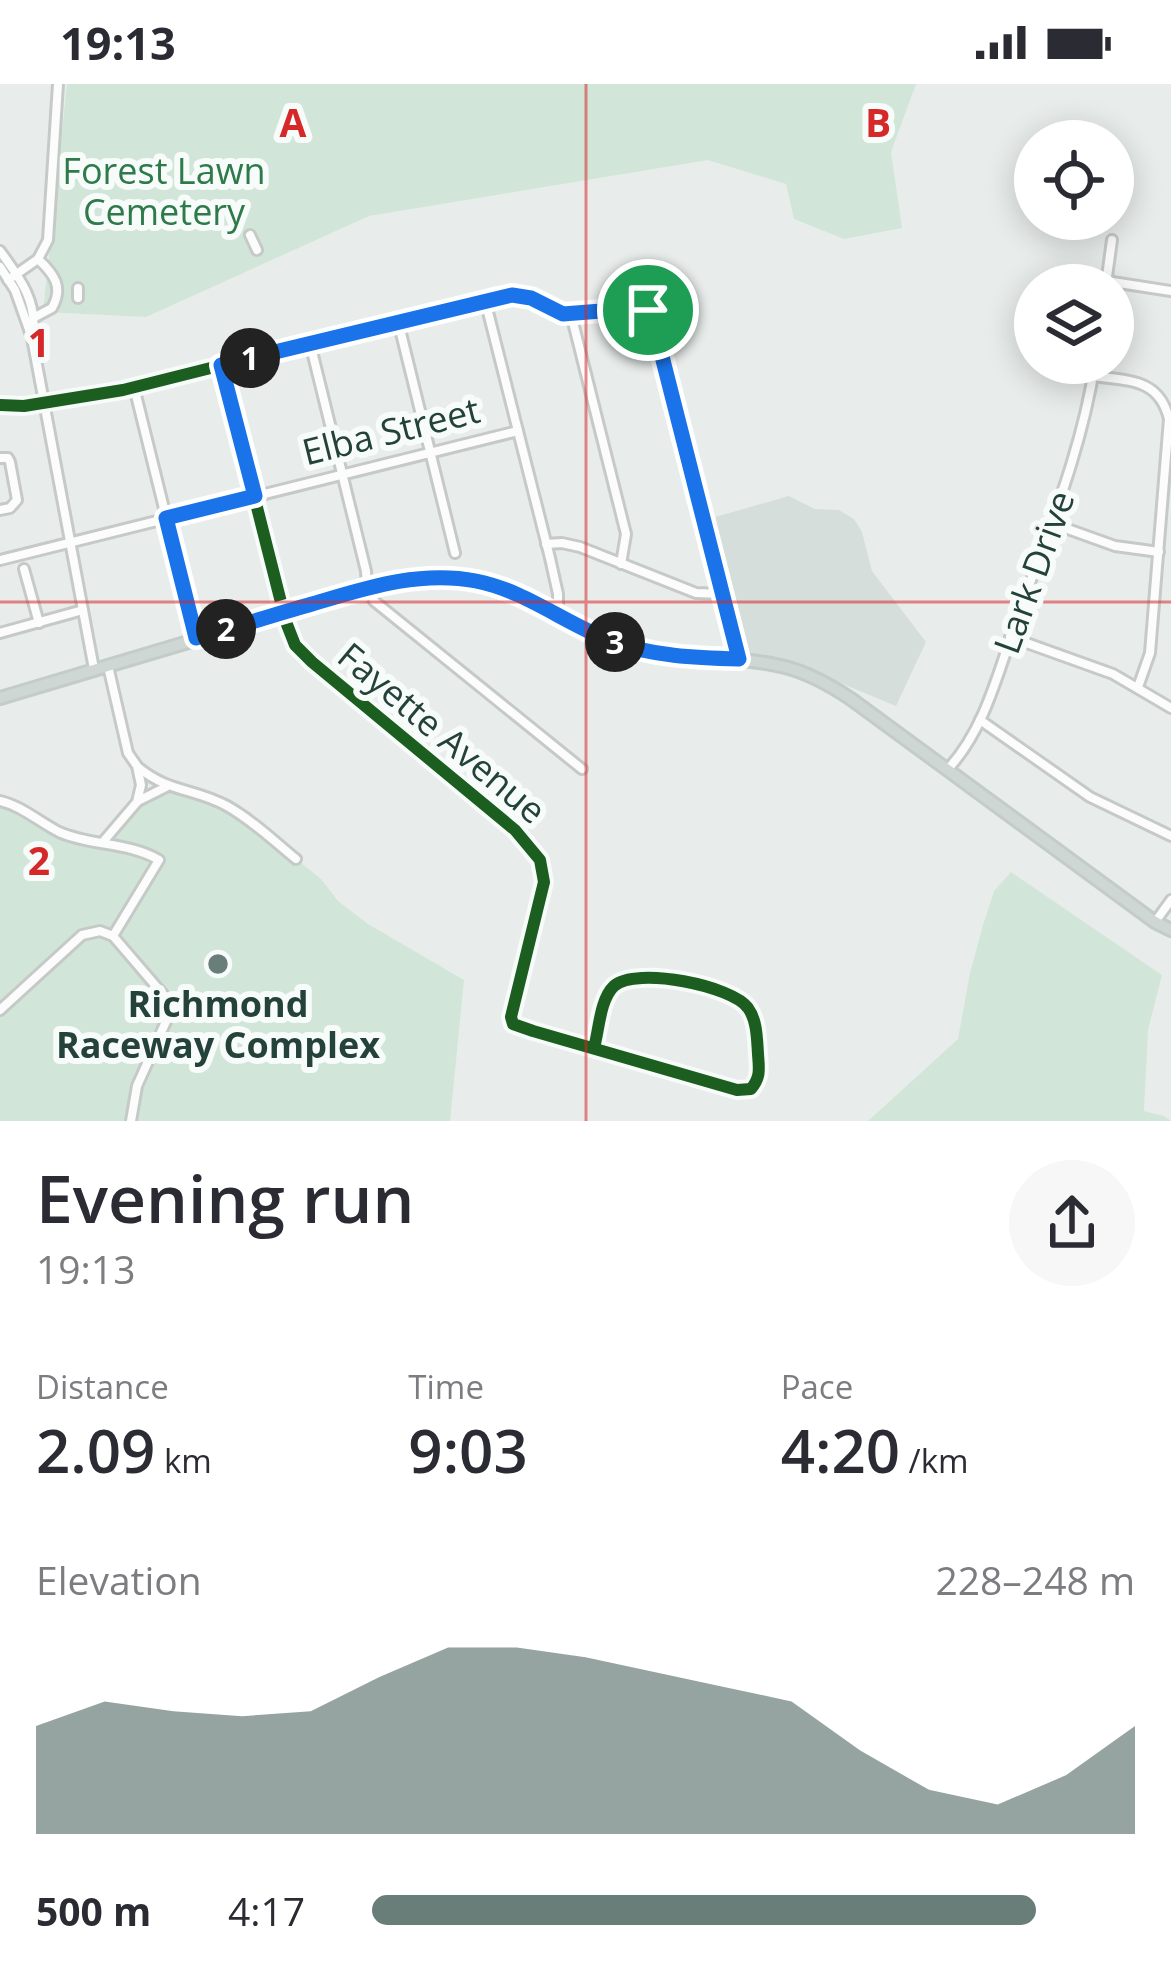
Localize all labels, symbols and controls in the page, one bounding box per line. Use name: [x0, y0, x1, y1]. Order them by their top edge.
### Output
text: 19:13: [60, 12, 176, 73]
text: A: [280, 95, 307, 148]
text: B: [865, 95, 891, 148]
map controls: [1014, 120, 1134, 384]
button: locate: [1014, 120, 1134, 240]
park label: Forest Lawn Cemetery: [62, 146, 266, 236]
pin: [597, 259, 699, 361]
button: layers: [1014, 264, 1134, 384]
icon: arrive: [615, 277, 681, 343]
text: 1: [28, 315, 50, 368]
pin: 1: [220, 328, 280, 388]
text: 1: [241, 335, 259, 380]
street label: Elba Street: [297, 385, 485, 476]
street label: Lark Drive: [981, 484, 1086, 660]
pin: 2: [196, 599, 256, 659]
text: 2: [217, 606, 235, 651]
pin: 3: [585, 612, 645, 672]
text: 3: [606, 619, 624, 664]
street label: Fayette Avenue: [328, 631, 557, 834]
text: 2: [28, 833, 50, 886]
marker: Richmond Raceway Complex: [205, 951, 231, 977]
place label: Richmond Raceway Complex: [56, 979, 380, 1069]
text: Evening run: [36, 1152, 414, 1242]
button: share: [1009, 1160, 1135, 1286]
text: 19:13: [36, 1242, 135, 1295]
text: Distance: [36, 1364, 169, 1409]
text: Time: [408, 1364, 484, 1409]
text: Pace: [781, 1364, 853, 1409]
text: 2.09: [36, 1409, 155, 1491]
text: 9:03: [408, 1409, 528, 1491]
text: 4:20: [781, 1409, 900, 1491]
text: km: [155, 1438, 212, 1483]
text: /km: [900, 1438, 969, 1483]
text: Elevation: [36, 1553, 202, 1606]
text: 228–248 m: [935, 1553, 1135, 1606]
text: 500 m: [36, 1884, 151, 1937]
text: 4:17: [228, 1884, 305, 1937]

